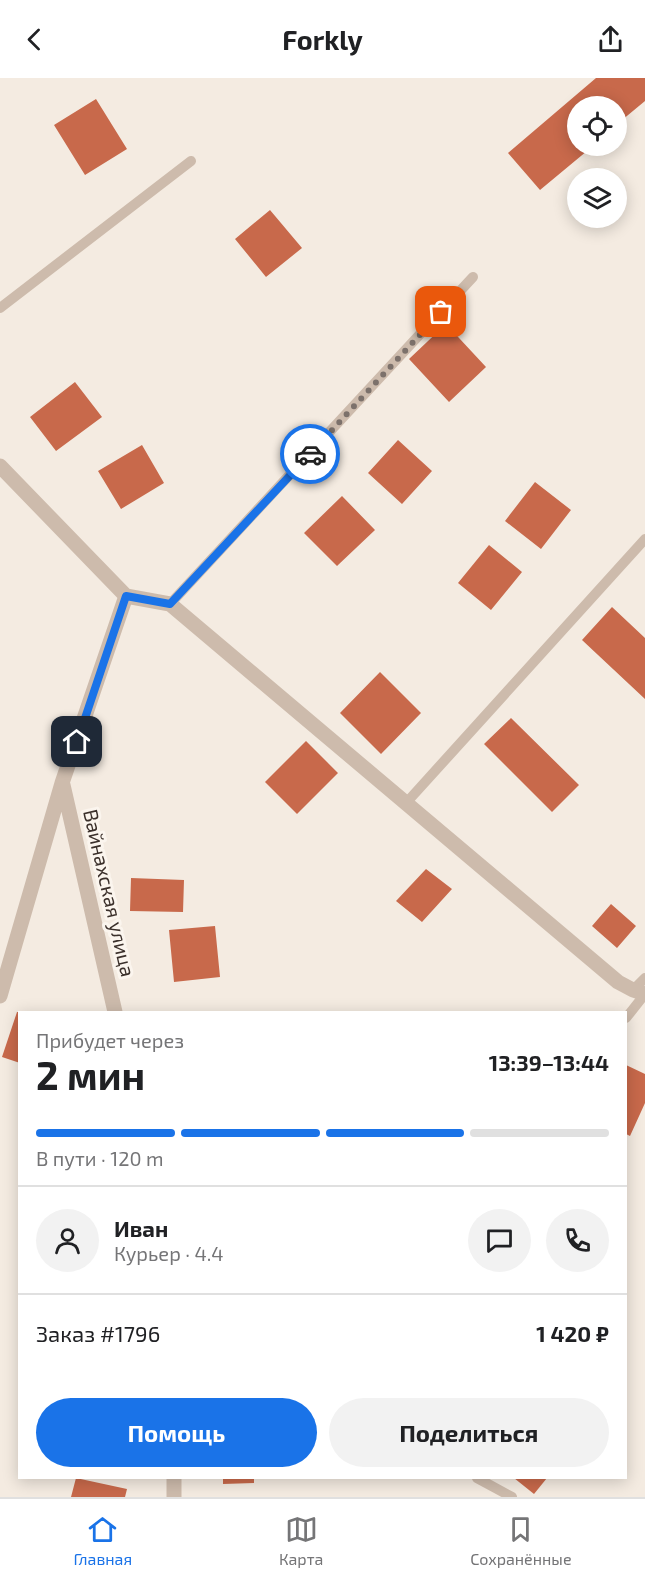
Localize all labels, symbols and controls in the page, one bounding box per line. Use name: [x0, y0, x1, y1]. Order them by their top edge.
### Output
icon: back: [18, 23, 51, 56]
text: Forkly: [282, 23, 363, 55]
icon: share: [594, 23, 627, 56]
map controls: [567, 96, 627, 228]
button: locate: [567, 96, 627, 156]
button: layers: [567, 168, 627, 228]
pin: [415, 286, 466, 337]
icon: bag: [424, 295, 457, 328]
courier: [280, 424, 340, 484]
icon: car: [294, 438, 327, 471]
pin: [51, 716, 102, 767]
icon: home: [60, 725, 93, 758]
street label: Вайнахская улица: [78, 807, 141, 979]
text: Прибудет через: [36, 1028, 184, 1052]
text: 13:39–13:44: [489, 1049, 609, 1075]
text: 2 мин: [36, 1051, 145, 1098]
text: В пути · 120 m: [36, 1146, 163, 1170]
button: person: [36, 1209, 99, 1272]
button: chat: [468, 1209, 531, 1272]
button: phone: [546, 1209, 609, 1272]
text: Иван: [114, 1215, 168, 1241]
text: Курьер · 4.4: [114, 1241, 223, 1265]
text: Заказ #1796: [36, 1320, 160, 1346]
text: 1 420 ₽: [536, 1320, 609, 1346]
button: Помощь: [36, 1398, 317, 1467]
button: Поделиться: [329, 1398, 609, 1467]
tab: Главная: [73, 1513, 132, 1568]
tab: Карта: [279, 1513, 323, 1568]
tab: Сохранённые: [470, 1513, 572, 1568]

